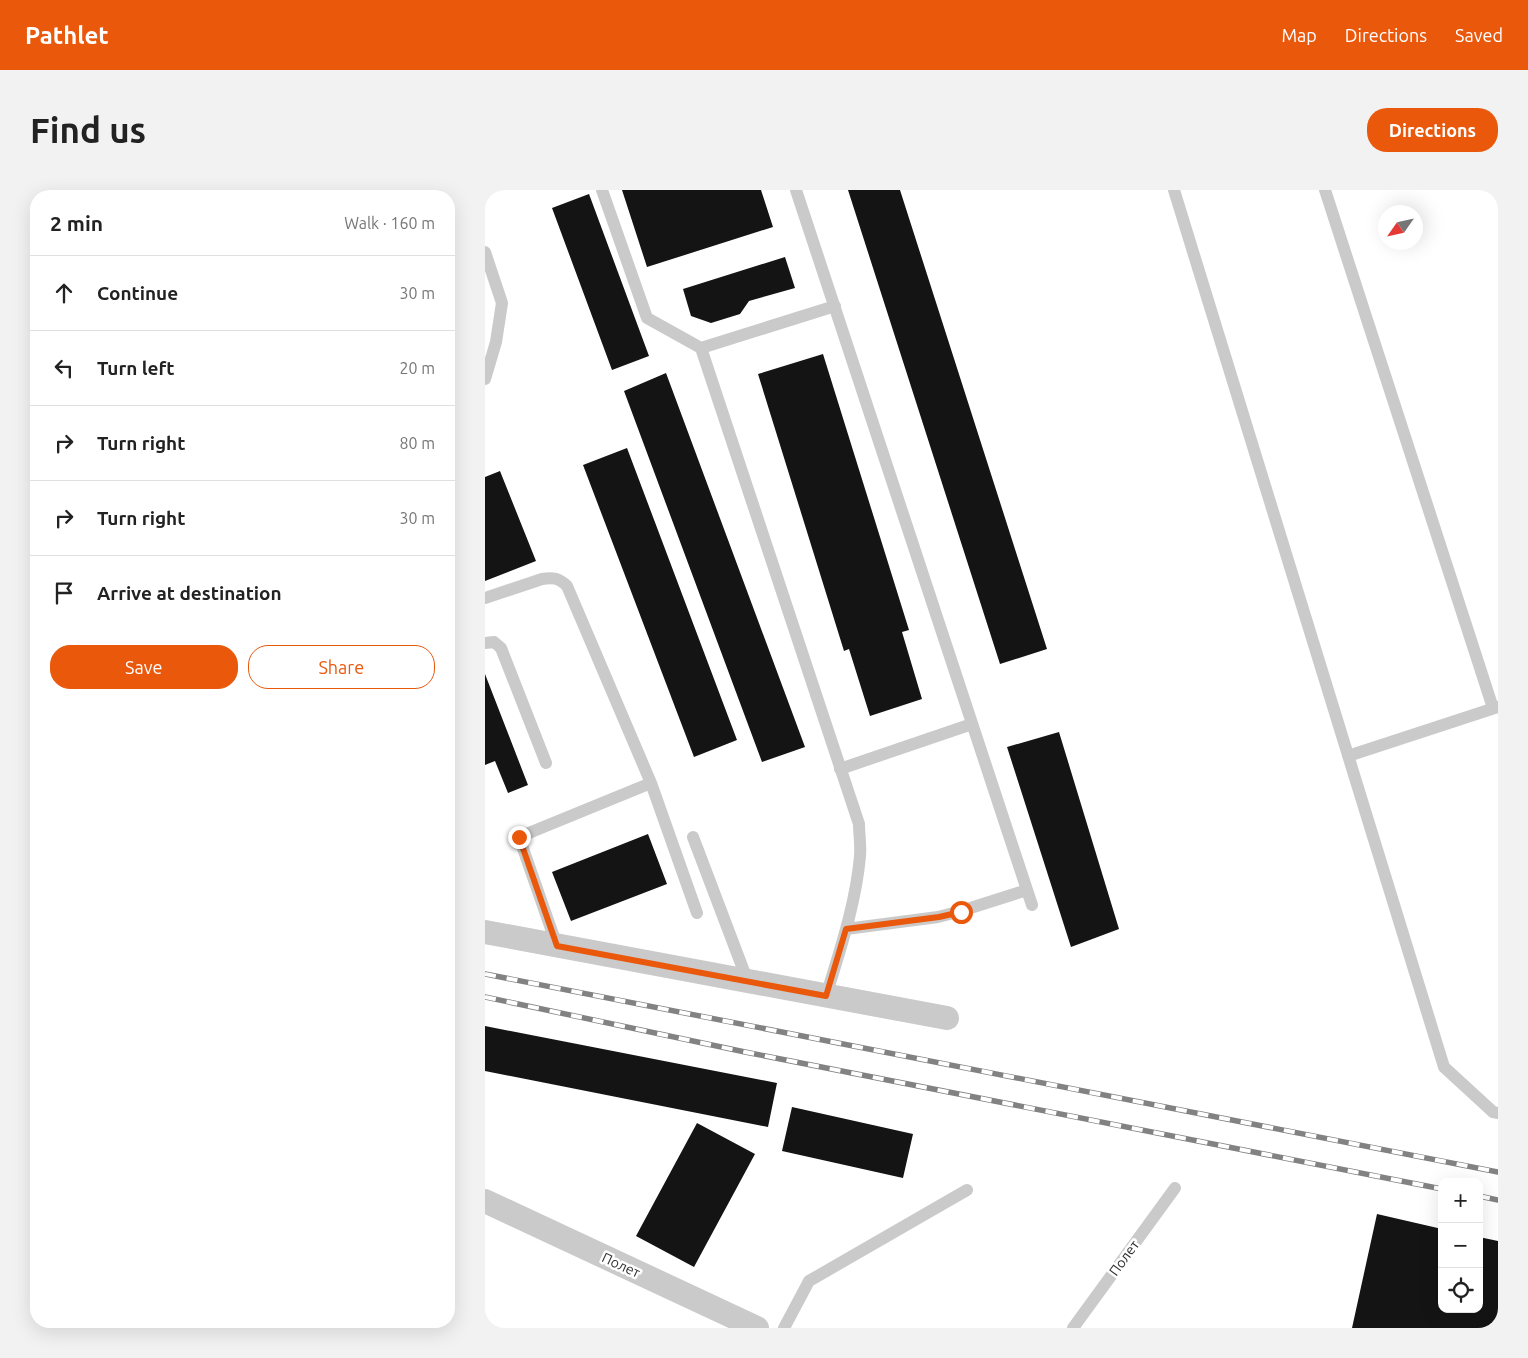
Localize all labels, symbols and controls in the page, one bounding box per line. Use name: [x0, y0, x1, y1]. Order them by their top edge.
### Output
text: Pathlet: [25, 22, 109, 49]
text: Map: [1281, 25, 1317, 45]
text: Directions: [1345, 25, 1427, 45]
text: Saved: [1455, 25, 1503, 45]
button: Directions: [1367, 108, 1498, 152]
text: Find us: [30, 110, 146, 150]
north arrow: [1378, 205, 1423, 250]
text: 2 min: [50, 211, 103, 235]
text: Walk · 160 m: [344, 214, 435, 232]
icon: ahead: [50, 279, 78, 307]
text: Continue: [97, 282, 178, 304]
text: 30 m: [399, 284, 435, 302]
icon: left: [50, 354, 78, 382]
text: Turn left: [97, 357, 175, 379]
text: 20 m: [399, 359, 435, 377]
icon: right: [50, 429, 78, 457]
text: Turn right: [97, 432, 185, 454]
text: 80 m: [399, 434, 435, 452]
icon: right: [50, 504, 78, 532]
text: Turn right: [97, 507, 185, 529]
text: 30 m: [399, 509, 435, 527]
icon: arrive: [50, 579, 78, 607]
text: Arrive at destination: [97, 582, 282, 604]
button: Save: [50, 645, 238, 689]
button: Share: [248, 645, 435, 689]
route end: [508, 826, 531, 849]
route start: [950, 901, 973, 924]
map controls: [1438, 1178, 1483, 1313]
button: +: [1438, 1178, 1483, 1223]
button: −: [1438, 1223, 1483, 1268]
street label: Полет: [1106, 1237, 1142, 1279]
street label: Полет: [599, 1249, 643, 1281]
button: locate: [1438, 1268, 1483, 1313]

